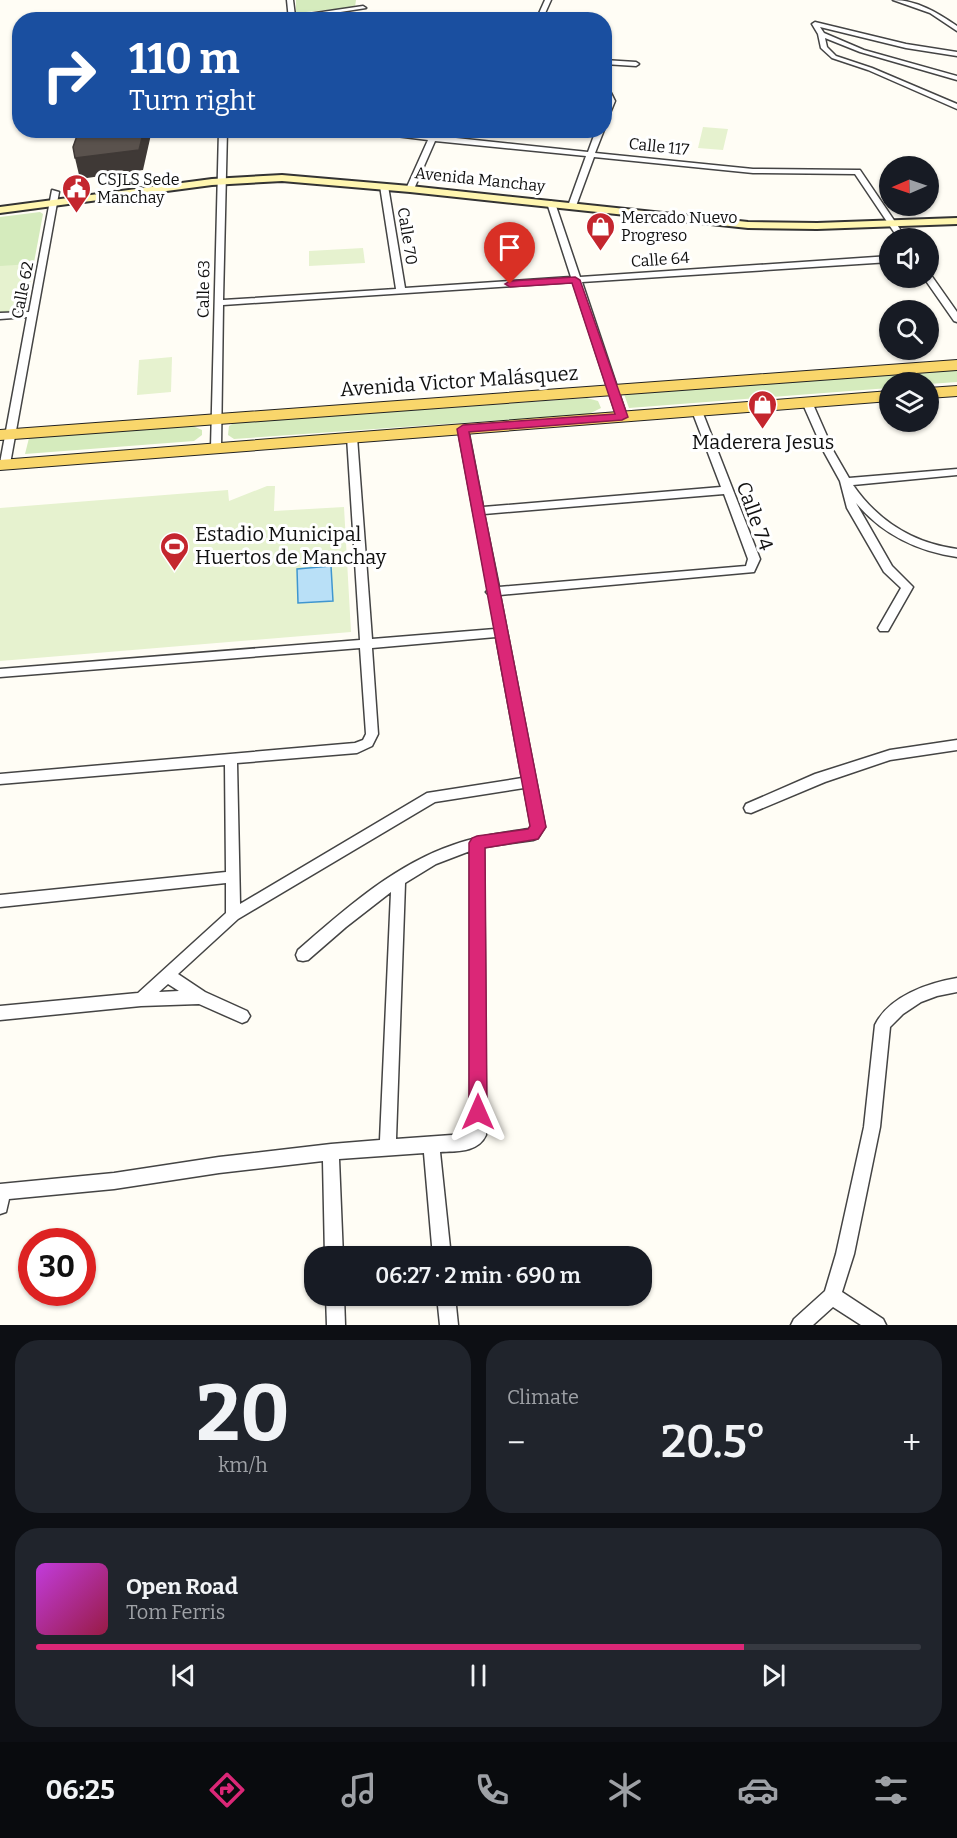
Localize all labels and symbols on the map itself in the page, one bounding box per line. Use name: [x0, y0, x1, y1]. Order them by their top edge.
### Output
street label: Calle 117: [628, 134, 690, 159]
north arrow: [879, 156, 939, 216]
street label: Avenida Manchay: [414, 163, 547, 196]
place label: CSJLS Sede Manchay: [97, 170, 179, 207]
public building icon: CSJLS Sede Manchay: [60, 172, 92, 214]
street label: Calle 70: [394, 206, 421, 266]
place label: Mercado Nuevo Progreso: [621, 208, 737, 245]
shop icon: Mercado Nuevo Progreso: [584, 210, 616, 252]
pin: [484, 222, 535, 284]
street label: Calle 64: [630, 248, 691, 271]
street label: Calle 62: [8, 260, 37, 320]
street label: Calle 63: [193, 260, 214, 318]
street label: Avenida Victor Malásquez: [339, 361, 579, 401]
shop icon: Maderera Jesus: [747, 388, 779, 430]
place label: Maderera Jesus: [692, 430, 834, 454]
street label: Calle 74: [732, 478, 779, 554]
place label: Estadio Municipal Huertos de Manchay: [195, 522, 387, 569]
sports icon: Estadio Municipal Huertos de Manchay: [158, 530, 190, 572]
position arrow: [446, 1080, 510, 1144]
speed limit sign: 30: [18, 1228, 96, 1306]

